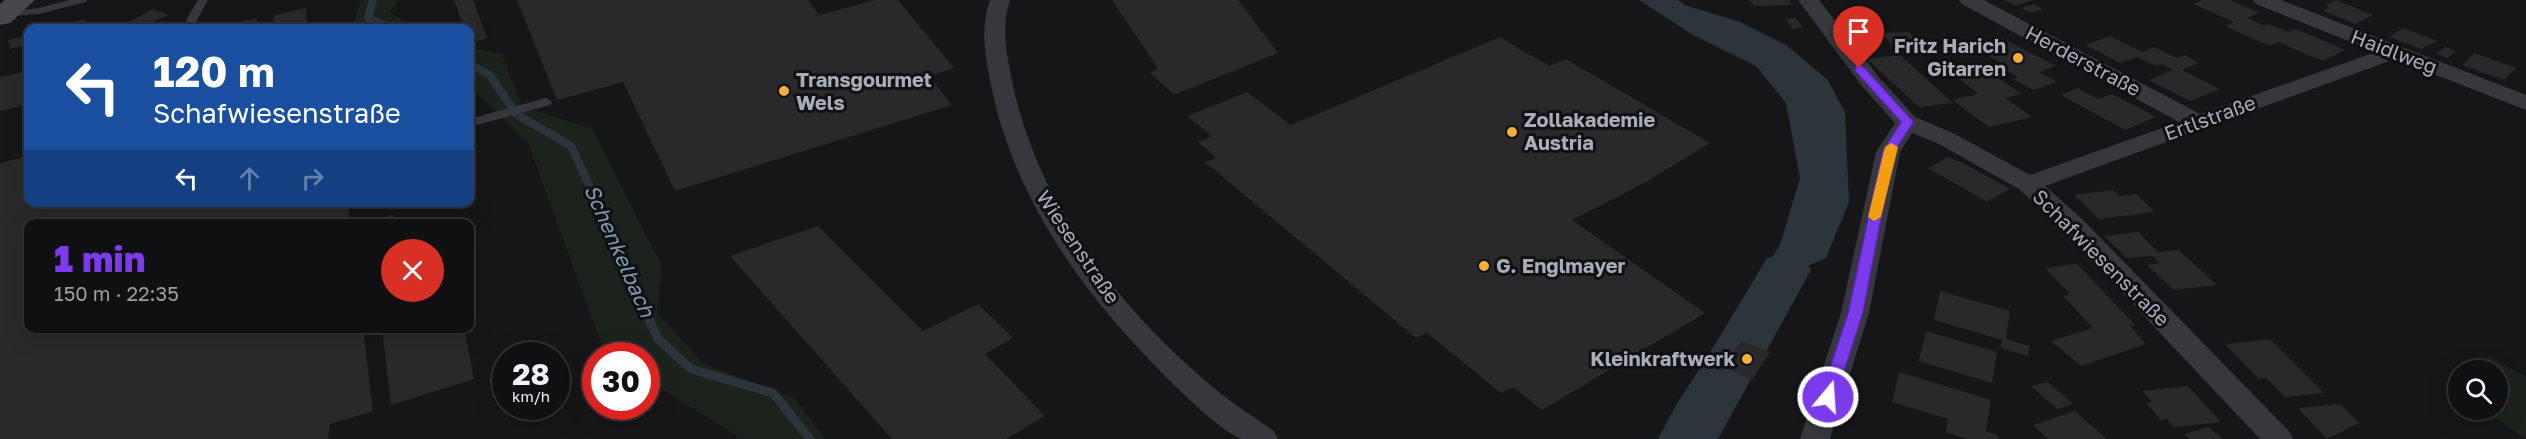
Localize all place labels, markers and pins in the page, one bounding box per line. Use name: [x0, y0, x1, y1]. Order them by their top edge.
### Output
pin: [1833, 6, 1884, 68]
place label: Fritz Harich Gitarren: [1894, 33, 2006, 80]
marker: Fritz Harich Gitarren: [2011, 51, 2025, 65]
place label: Transgourmet Wels: [796, 67, 932, 114]
marker: Transgourmet Wels: [777, 84, 791, 98]
place label: Zollakademie Austria: [1524, 107, 1655, 154]
marker: Zollakademie Austria: [1505, 125, 1519, 139]
place label: G. Englmayer: [1496, 253, 1626, 277]
marker: G. Englmayer: [1477, 259, 1491, 273]
place label: Kleinkraftwerk: [1590, 346, 1735, 370]
marker: Kleinkraftwerk: [1740, 352, 1754, 366]

